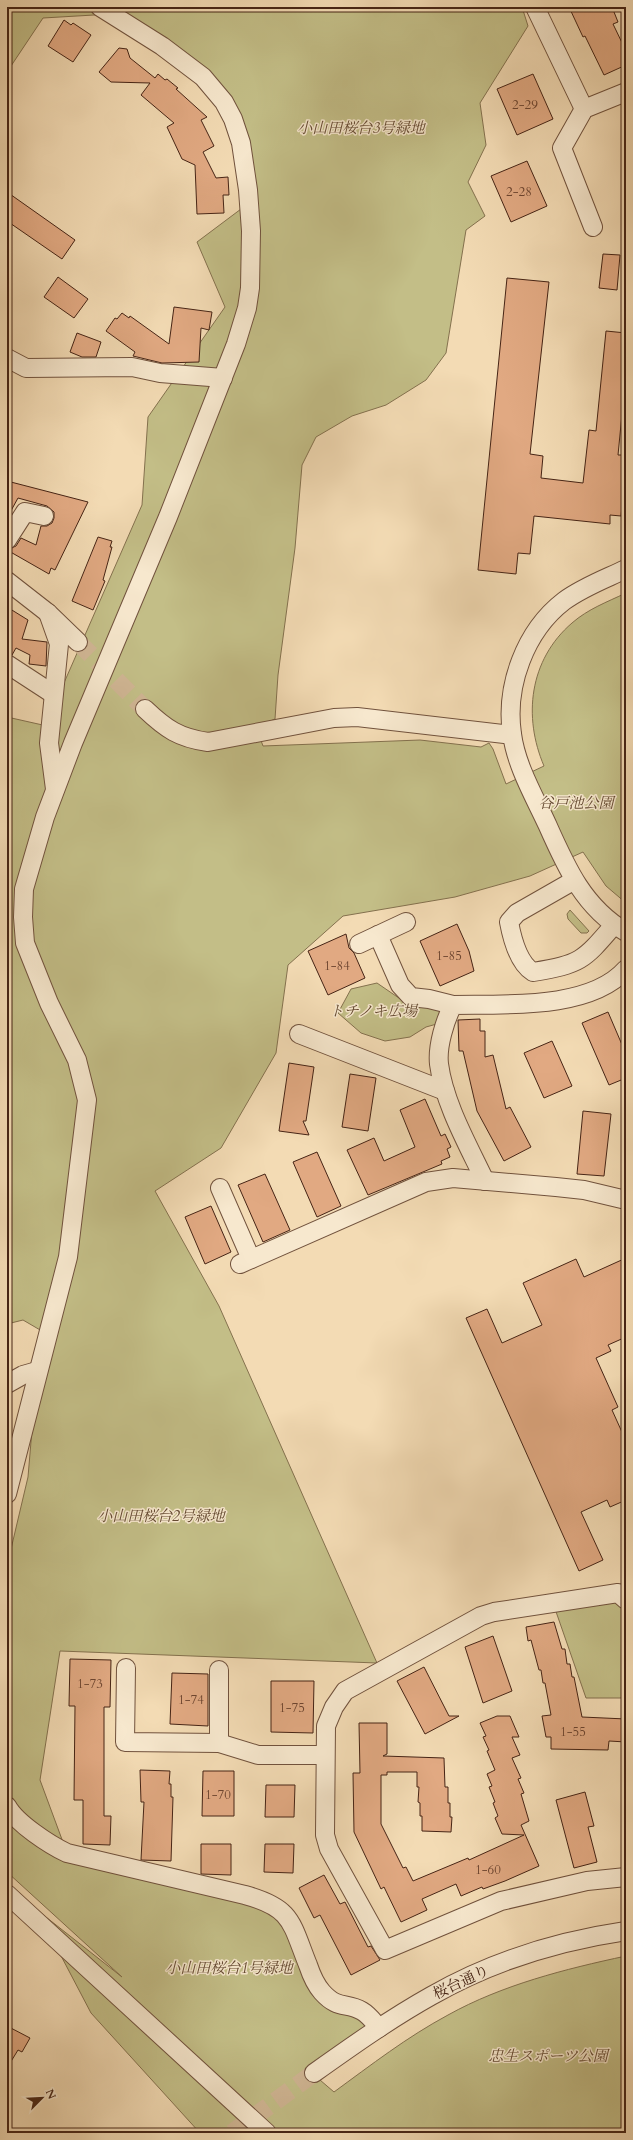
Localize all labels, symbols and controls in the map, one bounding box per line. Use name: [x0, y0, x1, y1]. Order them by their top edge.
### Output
house number: 2-29: [512, 96, 538, 114]
park label: 小山田桜台3号緑地: [297, 118, 427, 138]
house number: 2-28: [506, 183, 532, 201]
park label: 谷戸池公園: [538, 793, 616, 813]
house number: 1-85: [436, 947, 462, 965]
house number: 1-84: [324, 957, 350, 975]
park label: トチノキ広場: [329, 1001, 419, 1021]
park label: 小山田桜台2号緑地: [97, 1506, 227, 1526]
house number: 1-73: [77, 1675, 103, 1693]
house number: 1-74: [178, 1691, 204, 1709]
house number: 1-75: [279, 1699, 305, 1717]
house number: 1-55: [560, 1723, 586, 1741]
house number: 1-70: [205, 1786, 231, 1804]
house number: 1-60: [475, 1861, 501, 1879]
park label: 小山田桜台1号緑地: [165, 1958, 295, 1978]
street label: 桜台通り: [430, 1960, 492, 2004]
park label: 忠生スポーツ公園: [488, 2046, 611, 2066]
north arrow: [22, 2078, 62, 2118]
text: N: [42, 2087, 60, 2102]

